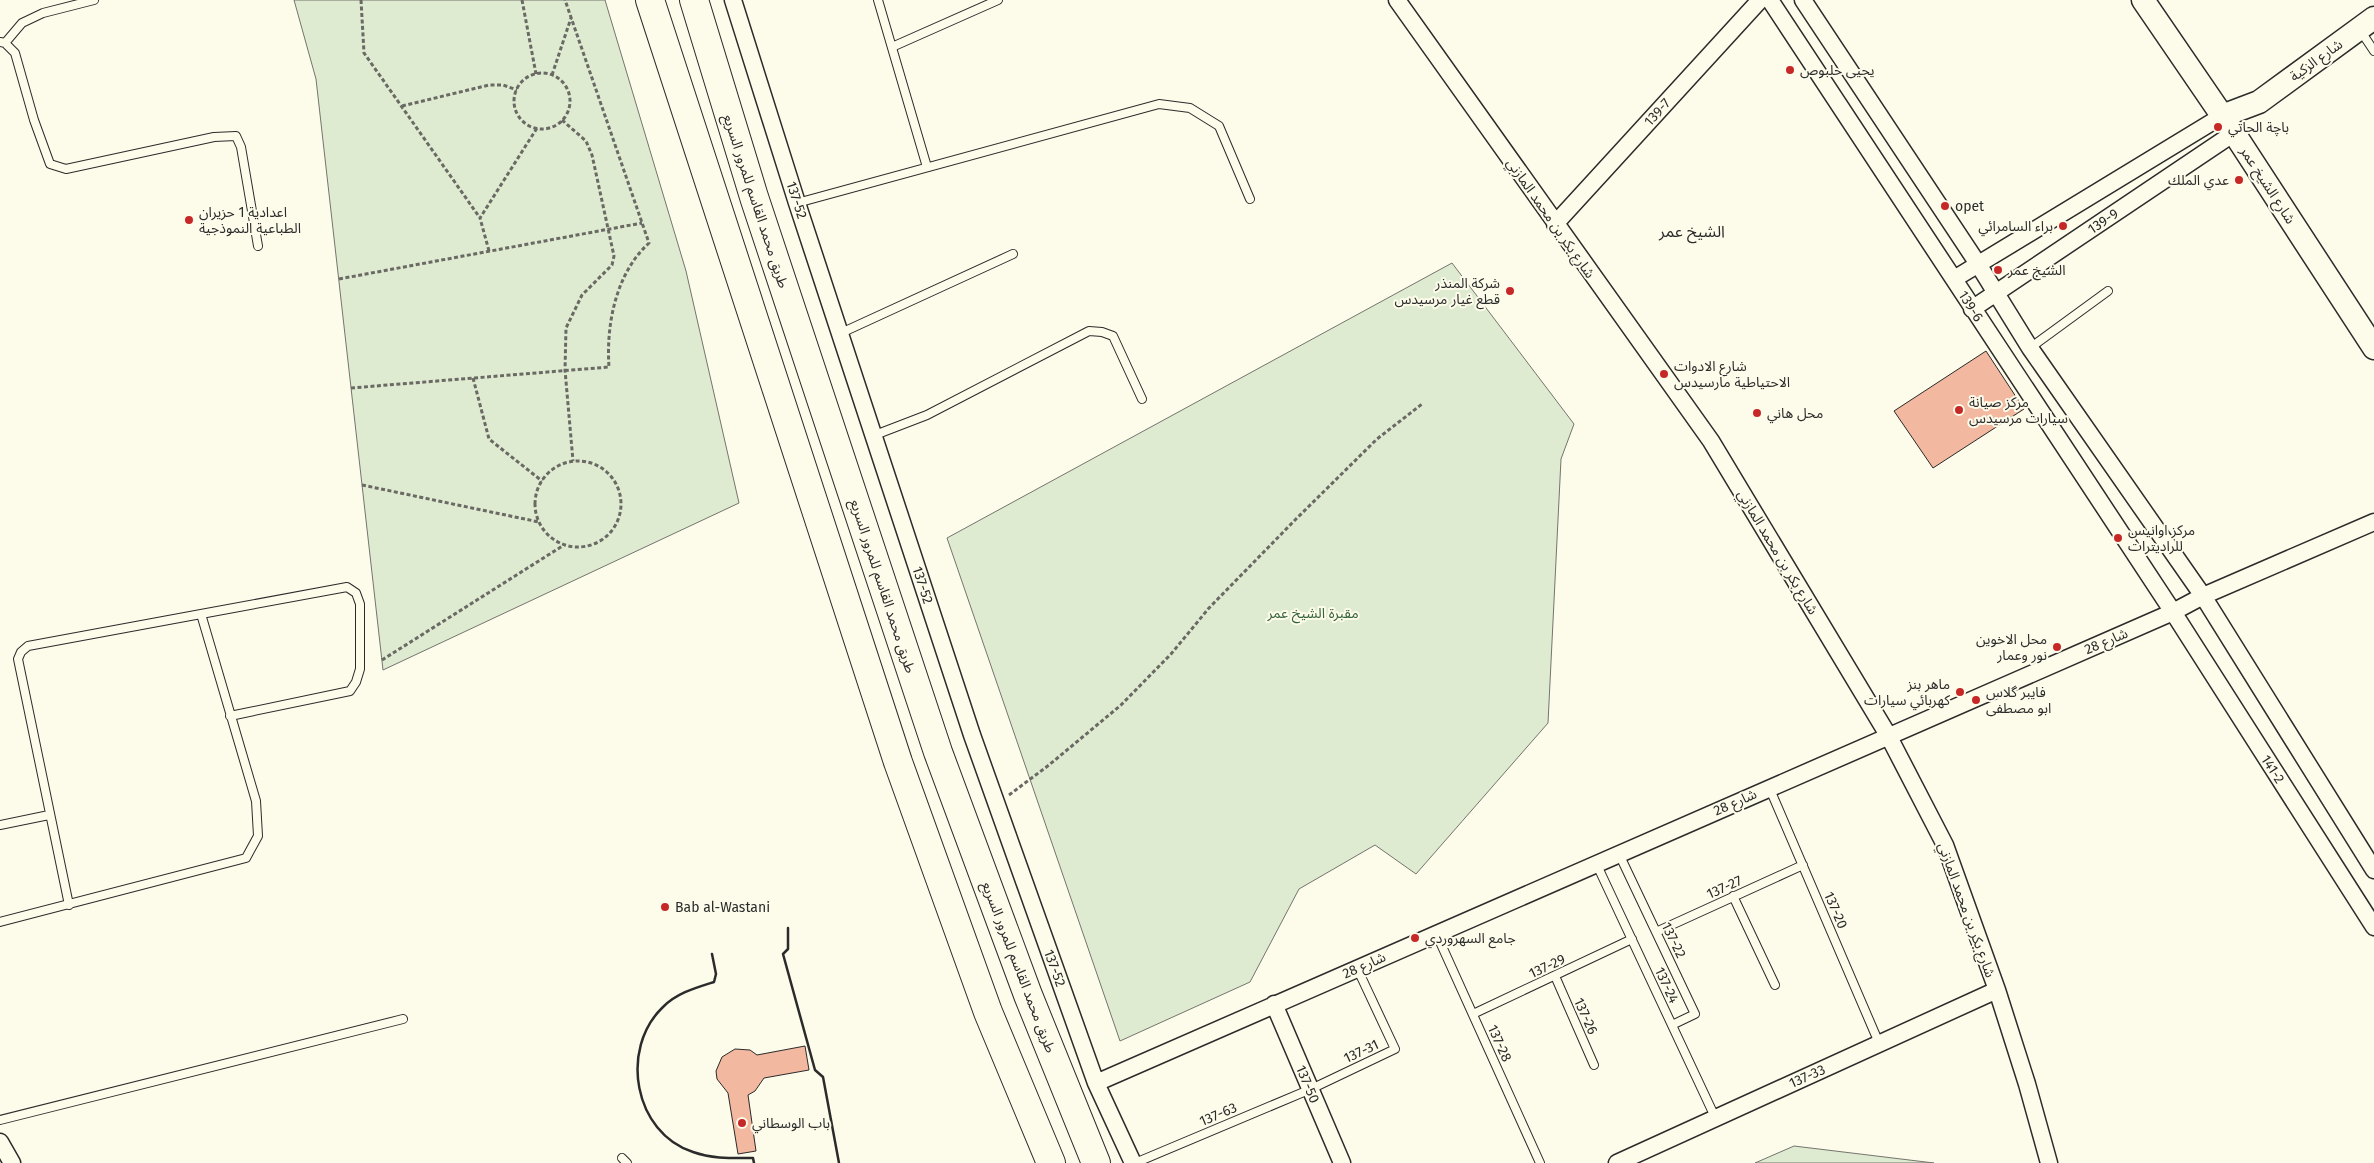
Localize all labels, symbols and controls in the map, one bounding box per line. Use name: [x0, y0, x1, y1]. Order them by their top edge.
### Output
street label: شارع الزكية: [2287, 36, 2347, 87]
place label: يحيى حلبوص: [1800, 62, 1874, 79]
marker: يحيى حلبوص: [1784, 64, 1796, 76]
street label: 139-7: [1641, 95, 1674, 130]
street label: طريق محمد القاسم للمرور السريع: [717, 112, 792, 291]
place label: باچة الحاتي: [2228, 119, 2289, 138]
marker: باچة الحاتي: [2212, 121, 2224, 133]
street label: شارع الشيخ عمر: [2234, 143, 2299, 228]
street label: شارع بكر بن محمد المازني: [1501, 155, 1598, 283]
place label: عدي الملك: [2168, 172, 2229, 191]
marker: عدي الملك: [2233, 174, 2245, 186]
street label: 137-52: [782, 179, 811, 221]
place label: opet: [1955, 198, 1985, 215]
marker: opet: [1939, 200, 1951, 212]
place label: اعدادية 1 حزيران الطباعية النموذجية: [199, 204, 301, 237]
street label: 139-9: [2085, 205, 2122, 238]
marker: اعدادية 1 حزيران الطباعية النموذجية: [183, 214, 195, 226]
place label: براء السامرائي: [1978, 218, 2053, 237]
marker: براء السامرائي: [2057, 220, 2069, 232]
district label: الشيخ عمر: [1658, 222, 1725, 244]
place label: الشيخ عمر: [2007, 262, 2066, 281]
marker: الشيخ عمر: [1992, 264, 2004, 276]
place label: شركة المنذر قطع غيار مرسيدس: [1394, 275, 1500, 310]
marker: شركة المنذر قطع غيار مرسيدس: [1504, 285, 1516, 297]
street label: 139-6: [1955, 288, 1987, 325]
place label: شارع الادوات الاحتياطية مارسيدس: [1674, 358, 1790, 391]
marker: شارع الادوات الاحتياطية مارسيدس: [1658, 368, 1670, 380]
place label: مركز صيانة سيارات مرسيدس: [1969, 394, 2068, 427]
marker: مركز صيانة سيارات مرسيدس: [1953, 404, 1965, 416]
place label: محل هاني: [1767, 405, 1823, 424]
marker: محل هاني: [1751, 407, 1763, 419]
street label: شارع بكر بن محمد المازني: [1732, 487, 1822, 619]
street label: طريق محمد القاسم للمرور السريع: [844, 497, 919, 676]
place label: مركز اوانيس للراديترات: [2128, 522, 2195, 555]
marker: مركز اوانيس للراديترات: [2112, 532, 2124, 544]
street label: 137-52: [908, 564, 937, 606]
park label: مقبرة الشيخ عمر: [1266, 605, 1359, 624]
street label: شارع 28: [2082, 625, 2131, 660]
place label: محل الاخوين نور وعمار: [1976, 631, 2047, 664]
marker: محل الاخوين نور وعمار: [2051, 641, 2063, 653]
place label: ماهر بنز كهربائي سيارات: [1864, 676, 1950, 711]
place label: فايبر گلاس ابو مصطفى: [1986, 684, 2051, 717]
marker: ماهر بنز كهربائي سيارات: [1954, 686, 1966, 698]
marker: فايبر گلاس ابو مصطفى: [1970, 694, 1982, 706]
street label: 141-2: [2257, 752, 2288, 787]
street label: شارع 28: [1711, 785, 1760, 821]
street label: شارع بكر بن محمد المازني: [1932, 840, 1999, 981]
street label: 137-27: [1704, 872, 1745, 903]
street label: طريق محمد القاسم للمرور السريع: [976, 879, 1059, 1056]
street label: 137-20: [1820, 889, 1851, 932]
place label: Bab al-Wastani: [675, 899, 770, 916]
marker: Bab al-Wastani: [659, 901, 671, 913]
street label: 137-22: [1658, 919, 1690, 961]
place label: جامع السهروردي: [1425, 930, 1516, 949]
marker: جامع السهروردي: [1409, 932, 1421, 944]
street label: 137-52: [1040, 947, 1069, 989]
street label: شارع 28: [1340, 948, 1389, 984]
street label: 137-29: [1526, 951, 1568, 982]
street label: 137-24: [1651, 964, 1683, 1007]
street label: 137-26: [1570, 995, 1601, 1037]
street label: 137-28: [1484, 1022, 1515, 1065]
street label: 137-31: [1341, 1036, 1381, 1067]
street label: 137-33: [1786, 1061, 1828, 1092]
street label: 137-50: [1292, 1063, 1323, 1106]
street label: 137-63: [1197, 1099, 1240, 1130]
place label: باب الوسطاني: [752, 1115, 830, 1134]
marker: باب الوسطاني: [736, 1117, 748, 1129]

